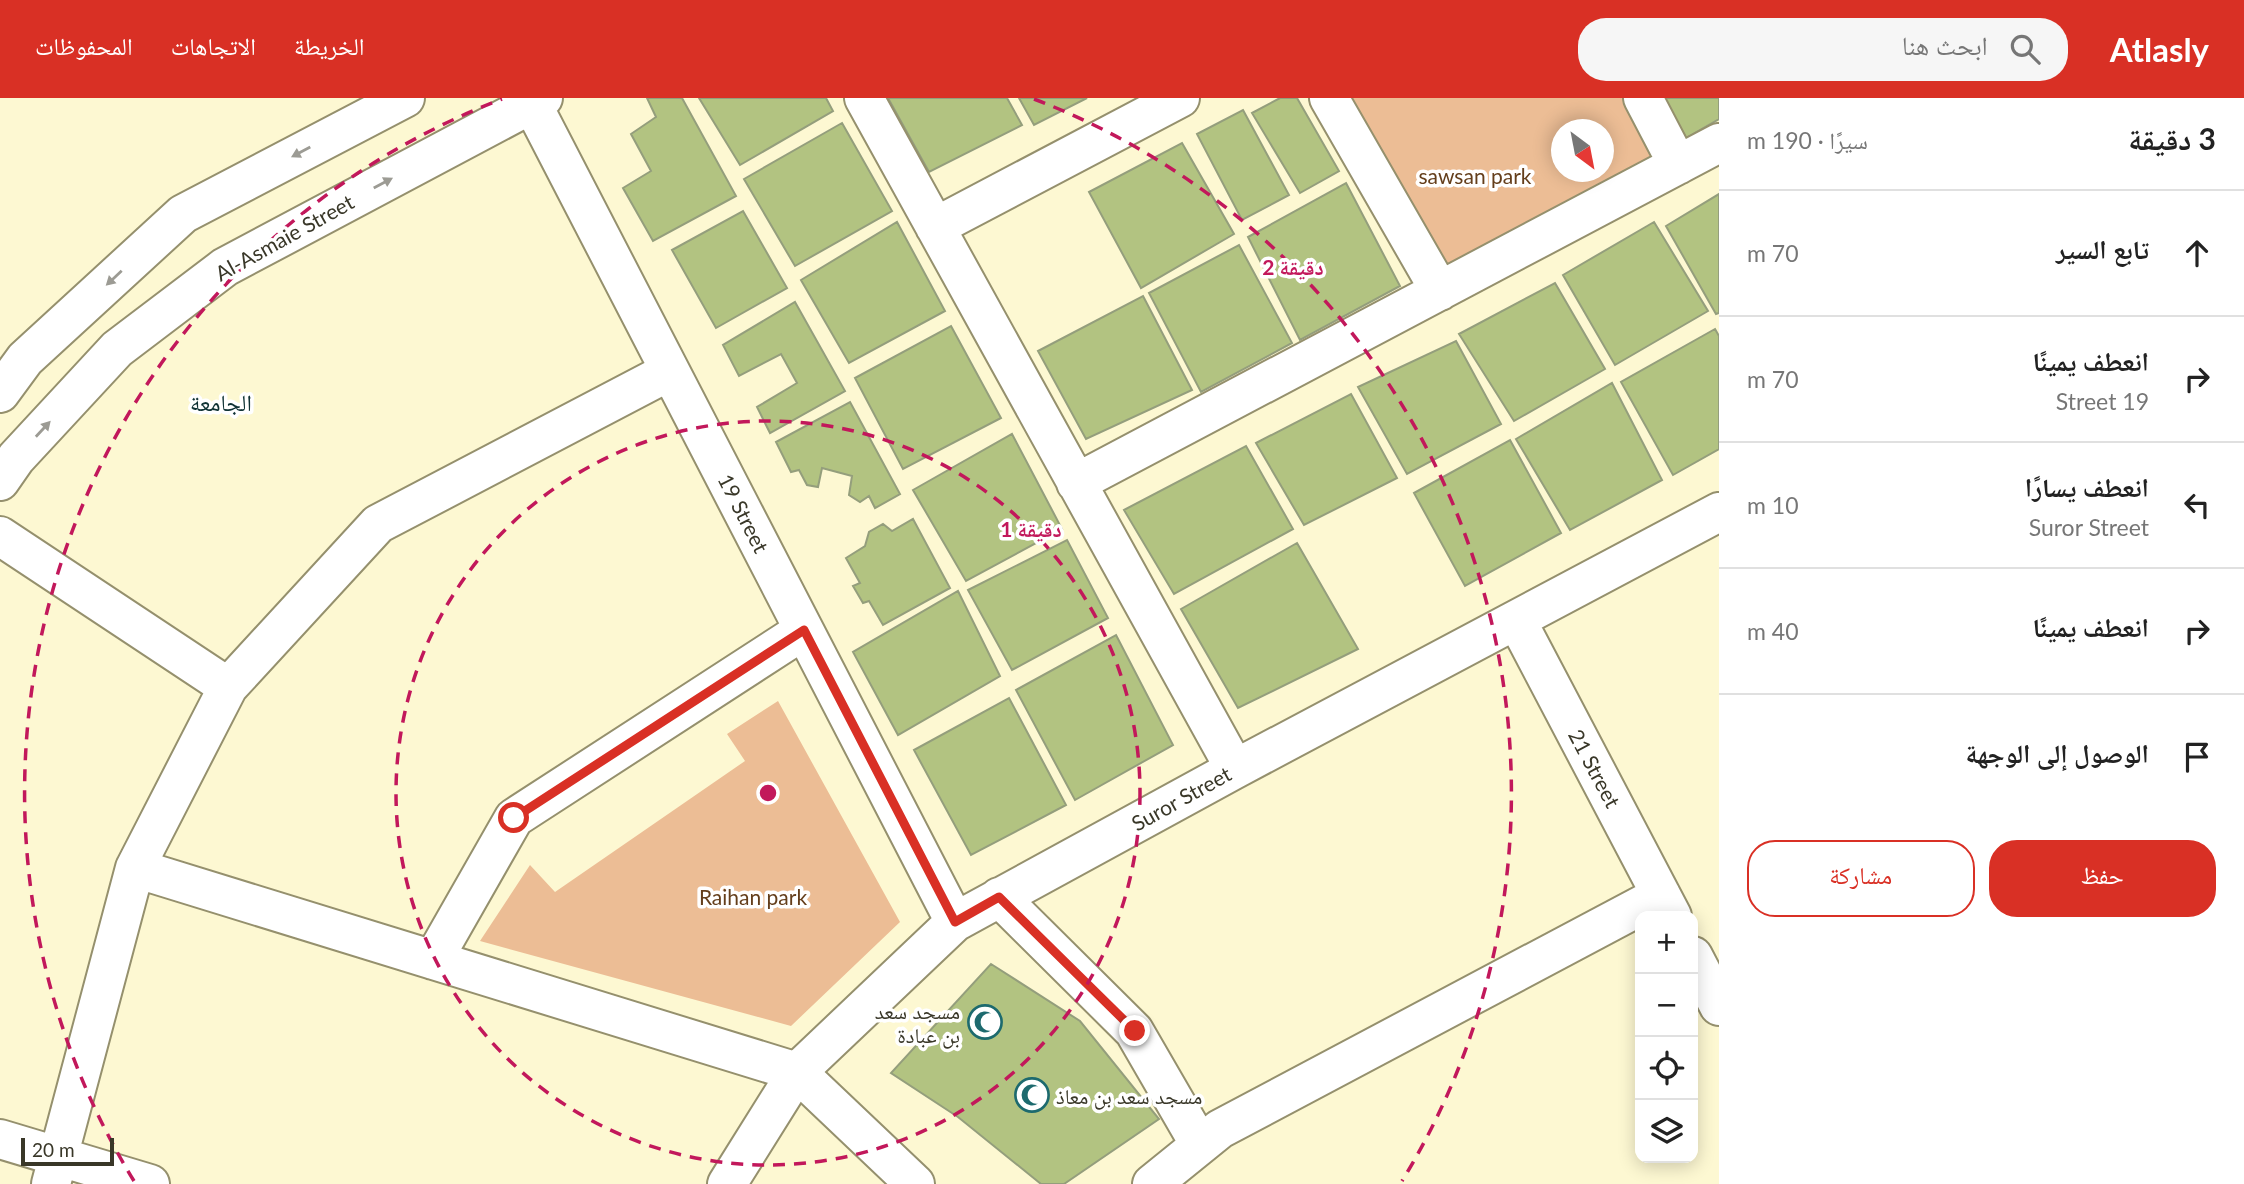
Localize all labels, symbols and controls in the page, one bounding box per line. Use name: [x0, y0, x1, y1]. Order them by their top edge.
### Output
search box: [1578, 18, 2068, 81]
text: ابحث هنا: [1902, 29, 1988, 61]
text: Atlasly: [2110, 29, 2209, 69]
icon: search: [2006, 30, 2044, 68]
text: المحفوظات: [35, 31, 133, 60]
text: الاتجاهات: [171, 31, 256, 60]
text: الخريطة: [294, 31, 365, 60]
north arrow: [1551, 119, 1614, 182]
text: 3 دقيقة: [2128, 120, 2216, 156]
text: سيرًا · 190 m: [1747, 126, 1868, 154]
one-way arrow: [291, 147, 311, 158]
park label: sawsan park: [1418, 163, 1532, 188]
one-way arrow: [373, 177, 393, 189]
street label: Al-Asmaie Street: [210, 188, 358, 285]
text: تابع السير: [2056, 233, 2149, 265]
icon: ahead: [2178, 234, 2216, 272]
text: 70 m: [1747, 239, 1799, 267]
text: 2 دقيقة: [1262, 254, 1324, 280]
one-way arrow: [105, 270, 123, 286]
text: انعطف يمينًا: [2032, 345, 2149, 377]
icon: right: [2178, 360, 2216, 398]
text: 70 m: [1747, 365, 1799, 393]
text: 19 Street: [2056, 387, 2149, 415]
district label: الجامعة: [190, 388, 252, 416]
one-way arrow: [35, 420, 51, 438]
street label: 19 Street: [714, 469, 775, 557]
text: انعطف يسارًا: [2025, 471, 2149, 503]
icon: left: [2178, 486, 2216, 524]
text: 10 m: [1747, 491, 1799, 519]
text: Suror Street: [2029, 513, 2149, 541]
text: 1 دقيقة: [1000, 516, 1062, 542]
text: انعطف يمينًا: [2032, 611, 2149, 643]
icon: right: [2178, 612, 2216, 650]
text: 40 m: [1747, 617, 1799, 645]
street label: 21 Street: [1564, 725, 1626, 812]
text: الوصول إلى الوجهة: [1965, 737, 2149, 769]
icon: arrive: [2178, 738, 2216, 776]
street label: Suror Street: [1127, 760, 1236, 836]
centre of rings: [756, 781, 780, 805]
route start: [498, 802, 529, 833]
button: مشاركة: [1747, 840, 1975, 917]
button: حفظ: [1989, 840, 2216, 917]
park label: Raihan park: [699, 884, 807, 909]
map controls: [1635, 911, 1698, 1163]
button: +: [1635, 911, 1698, 974]
button: −: [1635, 974, 1698, 1037]
place label: مسجد سعد بن عبادة: [875, 998, 960, 1049]
mosque icon: مسجد سعد بن عبادة: [966, 1003, 1004, 1041]
route end: [1119, 1015, 1150, 1046]
button: locate: [1635, 1037, 1698, 1100]
mosque icon: مسجد سعد بن معاذ: [1013, 1076, 1051, 1114]
place label: مسجد سعد بن معاذ: [1056, 1083, 1202, 1110]
button: layers: [1635, 1100, 1698, 1163]
scale bar: [21, 1135, 114, 1167]
text: 20 m: [32, 1138, 75, 1161]

